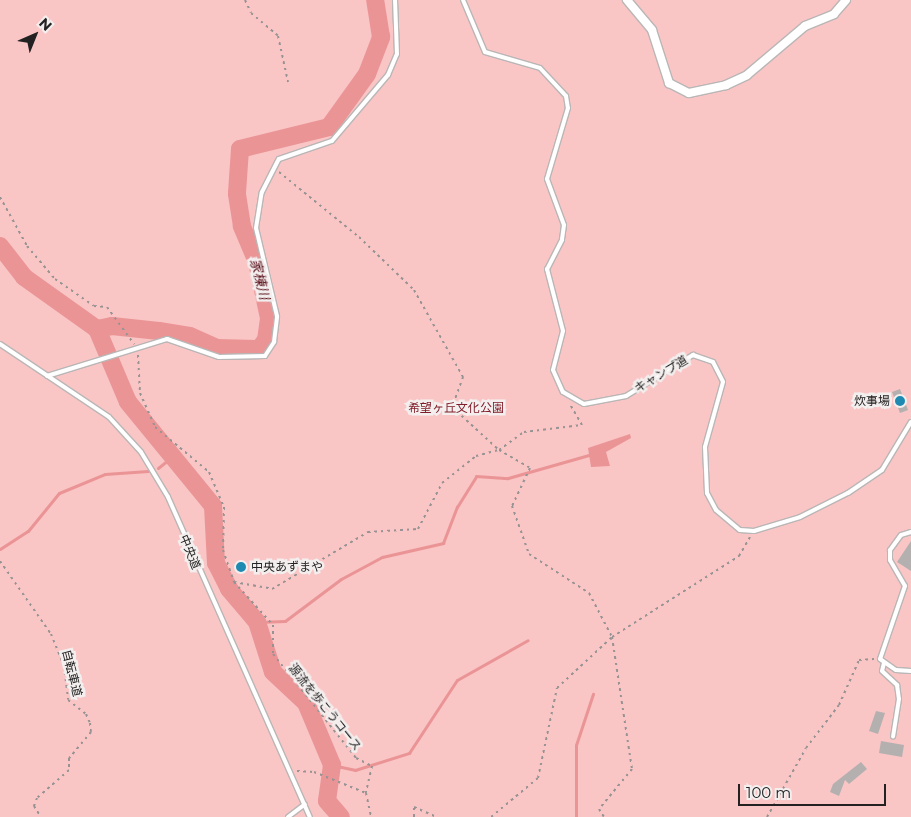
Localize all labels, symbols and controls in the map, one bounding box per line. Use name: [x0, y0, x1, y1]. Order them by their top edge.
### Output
north arrow: [10, 10, 60, 60]
text: N: [35, 14, 56, 35]
water label: 家棟川: [247, 257, 273, 301]
street label: キャンプ道: [632, 352, 690, 396]
place label: 炊事場: [854, 394, 890, 408]
marker: 炊事場: [894, 395, 906, 407]
park label: 希望ヶ丘文化公園: [408, 401, 504, 415]
street label: 中央道: [177, 533, 203, 571]
place label: 中央あずまや: [251, 560, 323, 574]
marker: 中央あずまや: [235, 561, 247, 573]
street label: 自転車道: [59, 648, 85, 698]
street label: 源流を歩こうコース: [285, 661, 365, 753]
scale bar: [741, 774, 888, 806]
text: 100 m: [746, 783, 791, 802]

